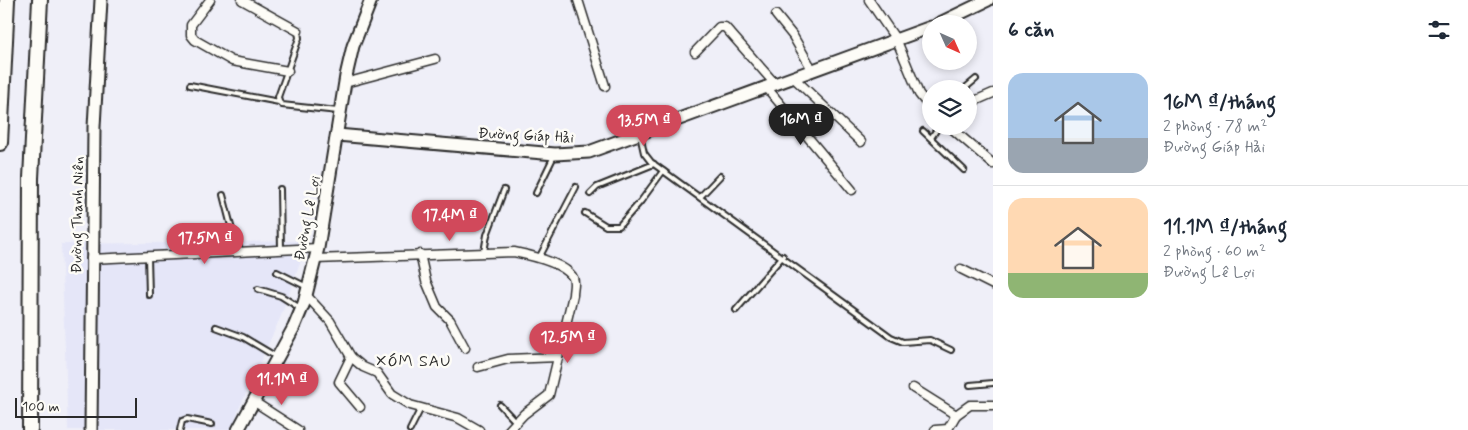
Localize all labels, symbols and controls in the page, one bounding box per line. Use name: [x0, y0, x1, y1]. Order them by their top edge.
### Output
north arrow: [922, 15, 978, 70]
map controls: [922, 15, 977, 135]
text: 6 căn: [1008, 16, 1054, 44]
icon: filters: [1425, 16, 1453, 44]
button: layers: [922, 80, 977, 135]
text: 16M ₫/tháng: [1163, 88, 1276, 116]
icon: home: [1048, 93, 1108, 153]
pin: 13.5M ₫: [598, 104, 690, 147]
pin: 16M ₫: [766, 104, 836, 146]
text: 16M ₫: [780, 109, 822, 130]
text: 13.5M ₫: [617, 110, 671, 131]
text: 2 phòng · 78 m²: [1163, 116, 1267, 137]
street label: Đường Giáp Hải: [478, 124, 574, 149]
text: Đường Giáp Hải: [1163, 137, 1265, 158]
street label: Đường Thanh Niên: [67, 156, 90, 274]
street label: Đường Lê Lợi: [290, 174, 327, 263]
pin: 17.4M ₫: [404, 200, 496, 242]
text: 17.4M ₫: [423, 205, 477, 226]
text: 11.1M ₫/tháng: [1163, 213, 1287, 241]
icon: home: [1048, 218, 1108, 278]
pin: 17.5M ₫: [159, 222, 251, 265]
text: 17.5M ₫: [178, 228, 232, 249]
text: 2 phòng · 60 m²: [1163, 241, 1266, 262]
text: Đường Lê Lợi: [1163, 262, 1255, 283]
pin: 12.5M ₫: [522, 322, 614, 364]
text: 12.5M ₫: [540, 327, 596, 348]
district label: XÓM SAU: [376, 351, 452, 372]
pin: 11.1M ₫: [236, 364, 328, 406]
text: 11.1M ₫: [256, 369, 308, 390]
scale bar: [15, 395, 138, 418]
text: 100 m: [22, 398, 60, 416]

